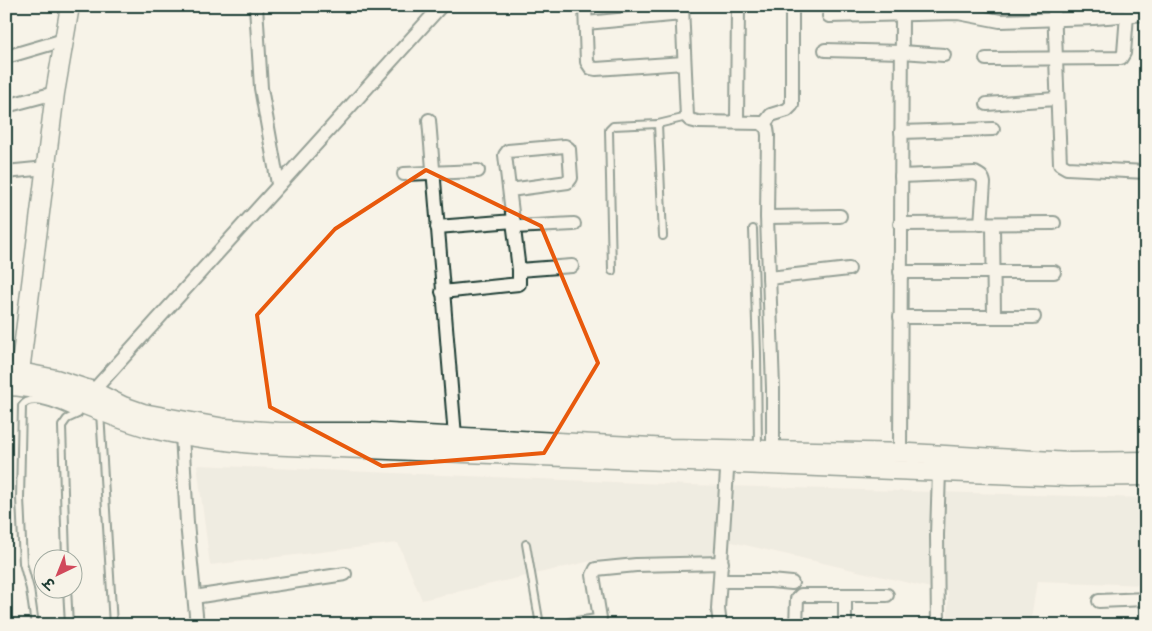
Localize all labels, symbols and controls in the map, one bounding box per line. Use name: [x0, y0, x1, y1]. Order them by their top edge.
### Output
north arrow: [32, 548, 82, 598]
text: उ: [38, 573, 60, 595]

